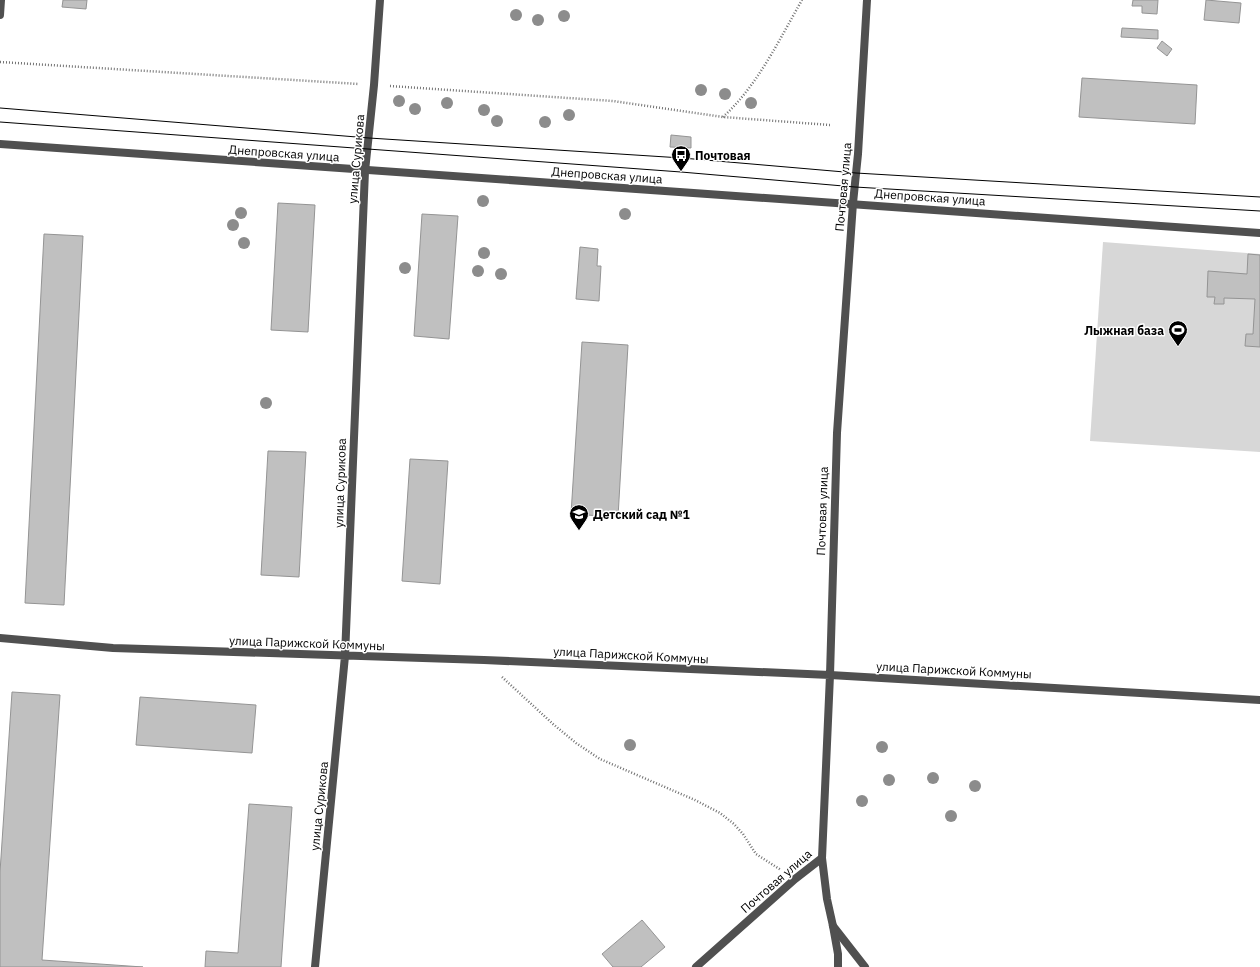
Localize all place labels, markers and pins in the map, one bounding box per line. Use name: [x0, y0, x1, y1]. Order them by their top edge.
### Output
bus stop icon: Почтовая: [670, 144, 692, 172]
place label: Почтовая: [695, 148, 751, 163]
sports icon: Лыжная база: [1167, 319, 1189, 347]
place label: Лыжная база: [1084, 323, 1164, 338]
school or university icon: Детский сад №1: [568, 503, 590, 531]
place label: Детский сад №1: [593, 507, 690, 522]

